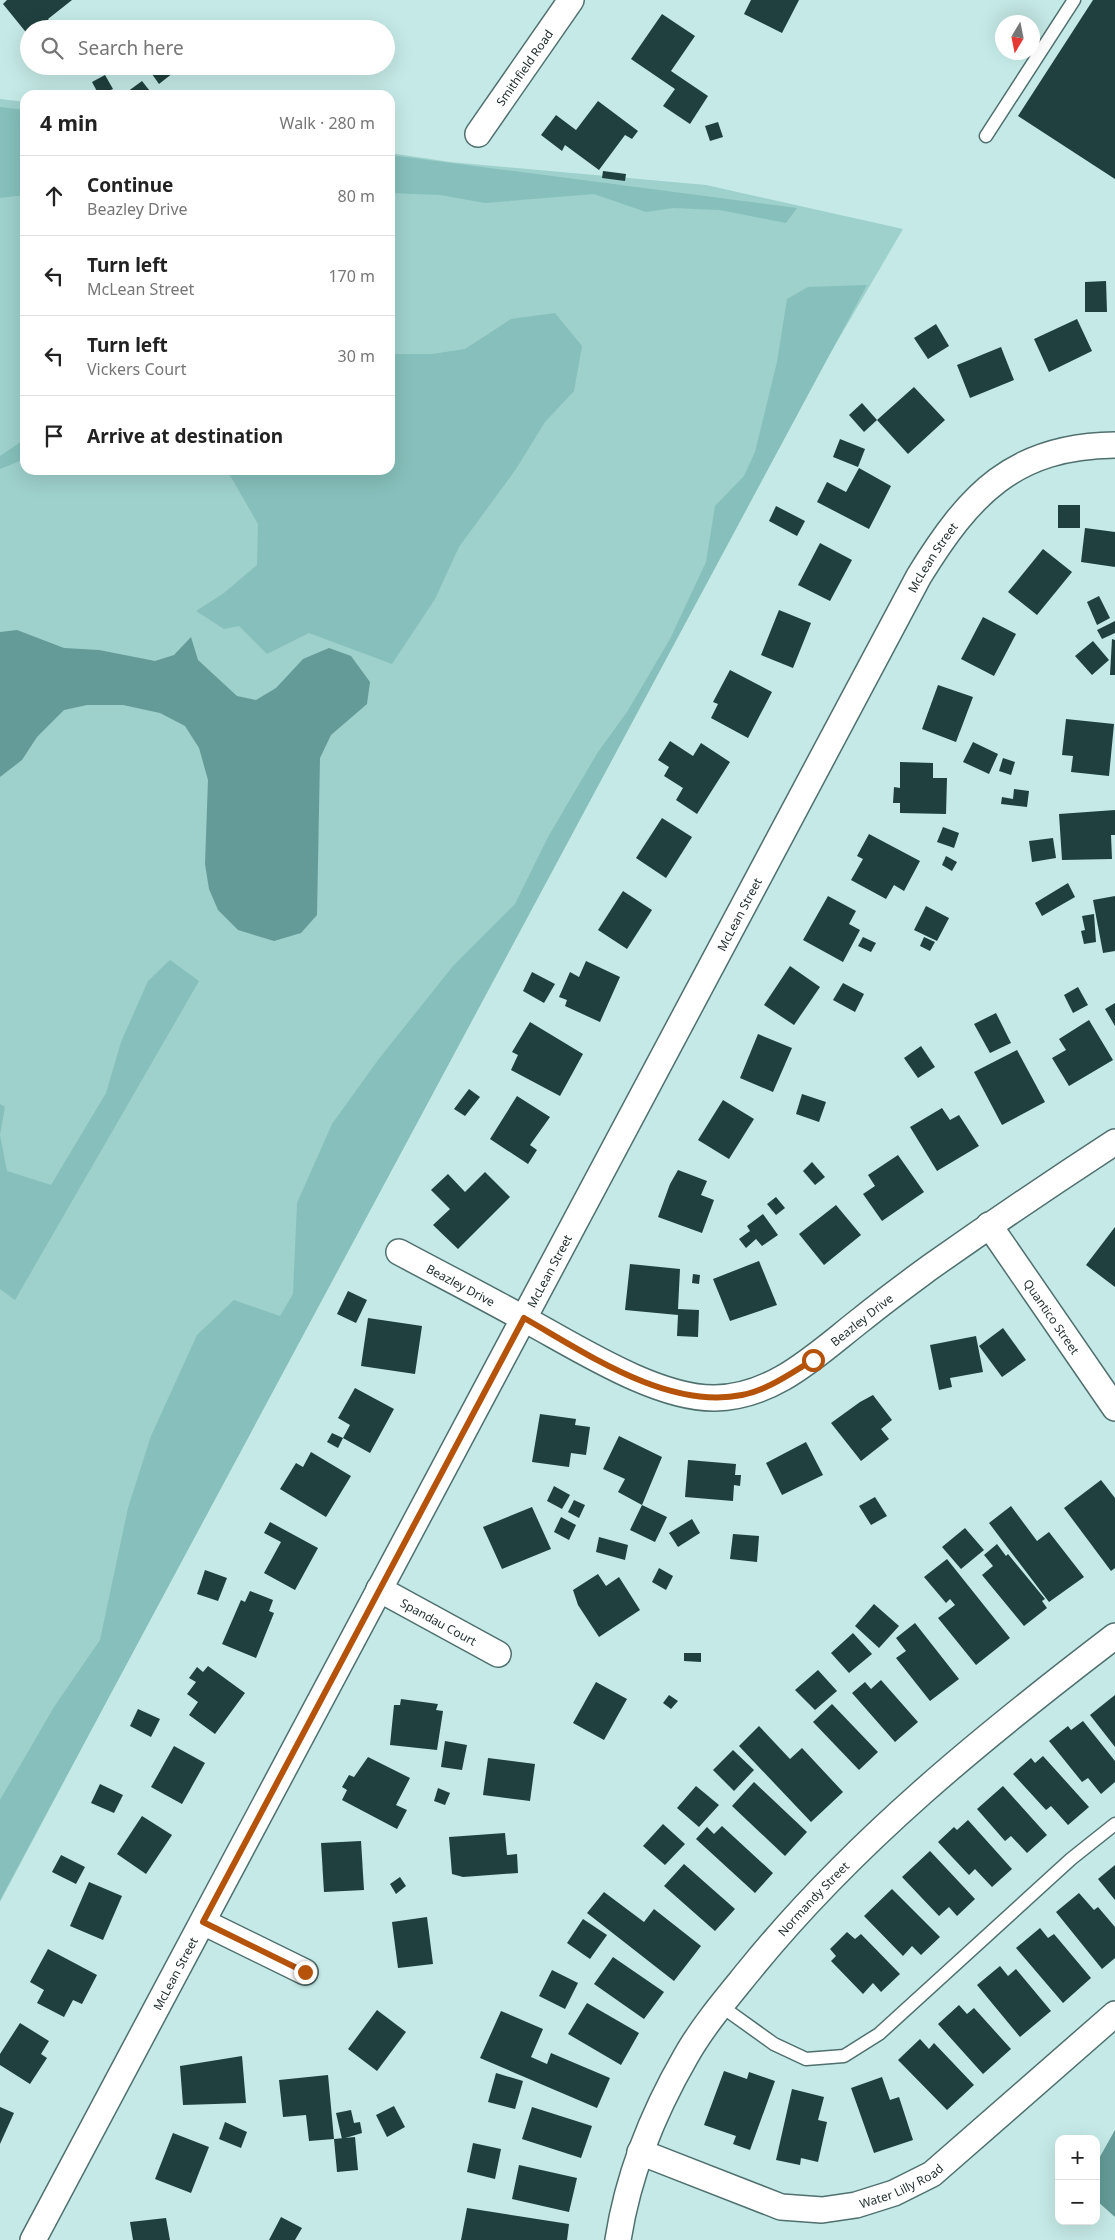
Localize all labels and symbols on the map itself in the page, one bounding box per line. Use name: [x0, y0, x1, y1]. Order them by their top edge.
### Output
north arrow: [995, 15, 1040, 60]
street label: Smithfield Road: [492, 26, 557, 109]
street label: McLean Street: [903, 518, 962, 595]
street label: McLean Street: [712, 874, 766, 954]
street label: McLean Street: [523, 1231, 576, 1310]
street label: Beazley Drive: [423, 1260, 498, 1310]
street label: Quantico Street: [1020, 1275, 1084, 1358]
street label: Beazley Drive: [827, 1289, 896, 1350]
route start: [802, 1349, 825, 1372]
street label: Spandau Court: [398, 1594, 480, 1650]
street label: Normandy Street: [774, 1857, 853, 1940]
street label: McLean Street: [148, 1933, 202, 2013]
route end: [294, 1961, 317, 1984]
street label: Water Lilly Road: [857, 2160, 947, 2212]

